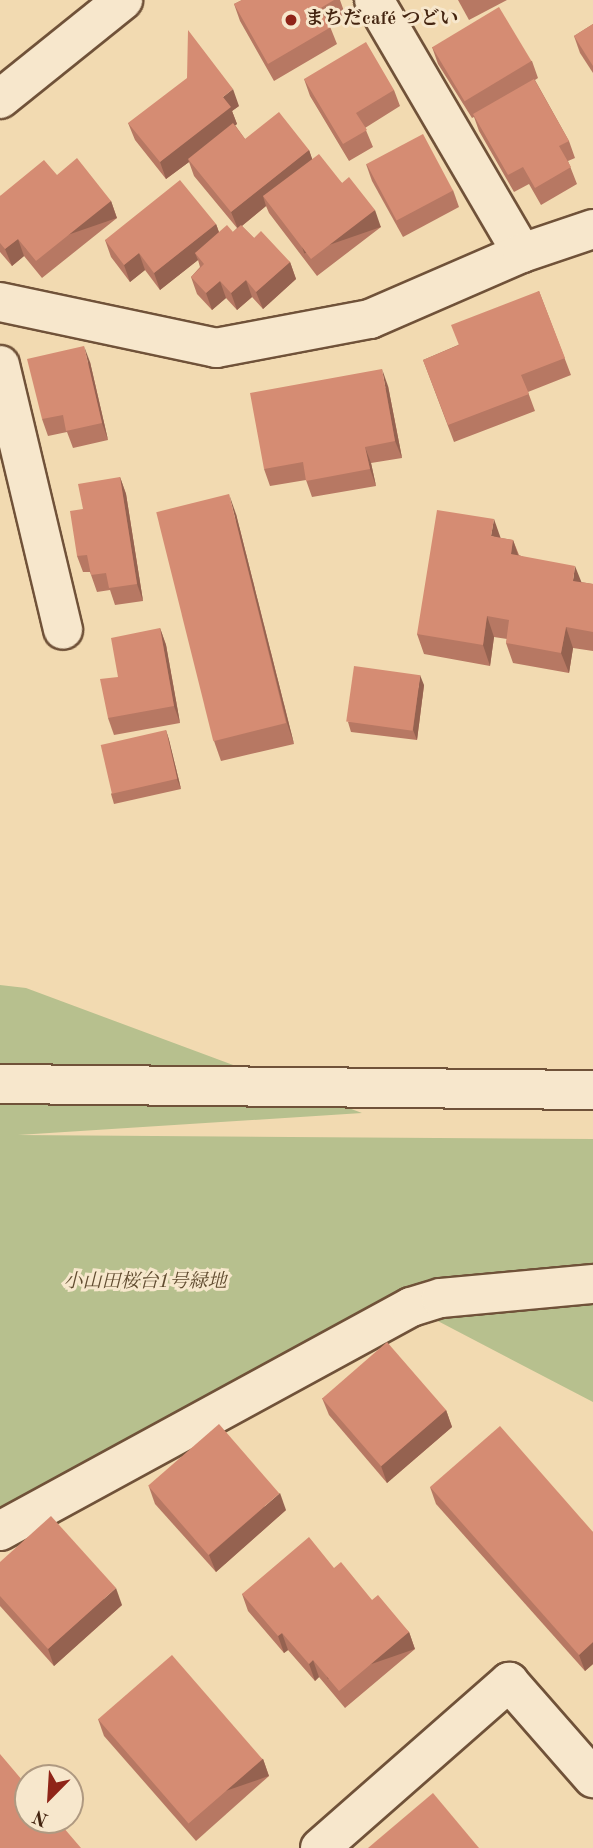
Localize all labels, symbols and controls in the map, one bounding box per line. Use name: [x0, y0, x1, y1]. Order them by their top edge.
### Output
place label: まちだcafé つどい: [305, 9, 458, 31]
marker: まちだcafé つどい: [283, 12, 299, 28]
park label: 小山田桜台1号緑地: [63, 1272, 227, 1294]
north arrow: [14, 1764, 84, 1834]
text: N: [31, 1805, 52, 1828]

